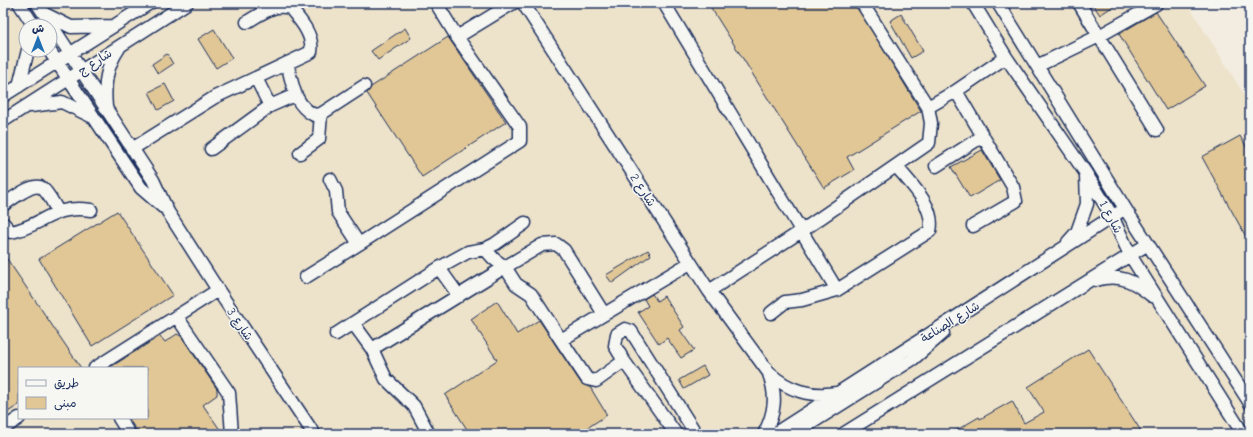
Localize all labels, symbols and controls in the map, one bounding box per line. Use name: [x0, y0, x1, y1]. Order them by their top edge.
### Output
north arrow: [18, 18, 58, 58]
text: ش: [32, 22, 44, 35]
street label: شارع ج: [76, 46, 116, 80]
street label: شارع 2: [626, 171, 659, 210]
street label: شارع 1: [1095, 198, 1125, 237]
street label: شارع الصناعة: [918, 298, 983, 347]
street label: شارع 3: [222, 305, 256, 344]
legend: [18, 367, 148, 419]
text: طريق: [54, 376, 79, 390]
text: مبنى: [54, 396, 77, 411]

